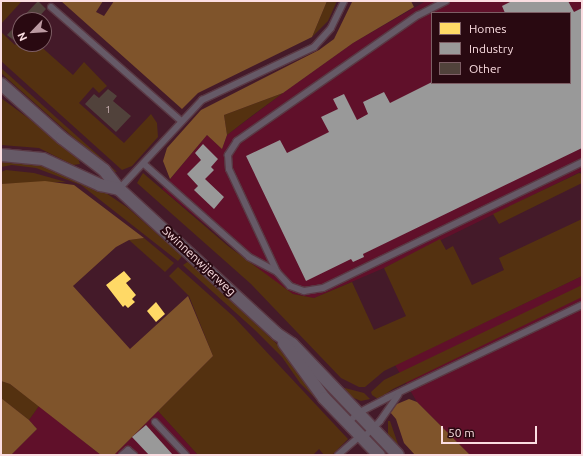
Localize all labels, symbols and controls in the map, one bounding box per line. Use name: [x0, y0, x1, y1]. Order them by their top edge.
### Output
north arrow: [12, 12, 52, 52]
legend: [431, 12, 571, 84]
text: Homes: [469, 22, 507, 35]
text: N: [15, 30, 29, 43]
text: Industry: [469, 42, 513, 55]
text: Other: [469, 62, 501, 75]
house number: 1: [105, 104, 111, 116]
street label: Swinnenwijerweg: [159, 223, 239, 299]
scale bar: [443, 418, 539, 444]
text: 50 m: [448, 426, 475, 439]

